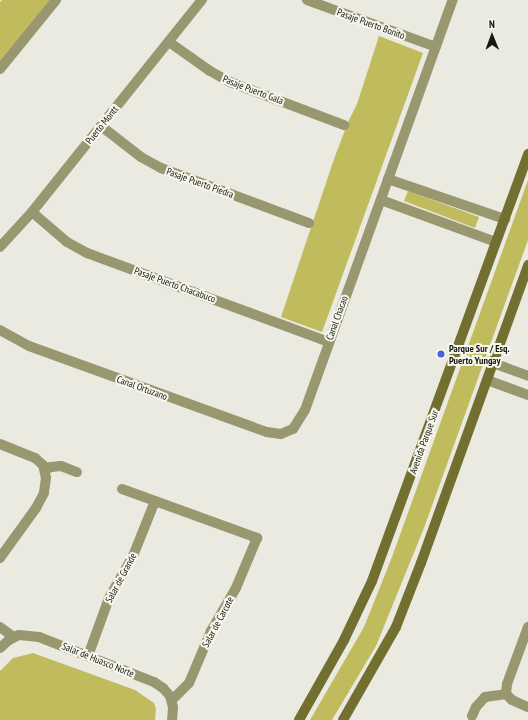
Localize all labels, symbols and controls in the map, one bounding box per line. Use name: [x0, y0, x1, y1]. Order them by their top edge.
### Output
street label: Pasaje Puerto Bonito: [335, 6, 407, 42]
north arrow: [472, 16, 512, 56]
text: N: [489, 17, 495, 31]
street label: Pasaje Puerto Gala: [221, 73, 285, 107]
street label: Puerto Montt: [83, 104, 121, 146]
street label: Pasaje Puerto Piedra: [165, 165, 235, 201]
street label: Pasaje Puerto Chacabuco: [133, 265, 217, 305]
street label: Canal Chacao: [323, 294, 351, 342]
place label: Parque Sur / Esq. Puerto Yungay: [449, 342, 510, 366]
marker: Parque Sur / Esq. Puerto Yungay: [436, 349, 446, 359]
street label: Canal Ortuzano: [115, 373, 169, 403]
street label: Avenida Parque Sur: [407, 409, 441, 475]
street label: Salar de Grande: [103, 551, 139, 605]
street label: Salar de Carcote: [200, 595, 236, 649]
street label: Salar de Huasco Norte: [60, 640, 136, 680]

